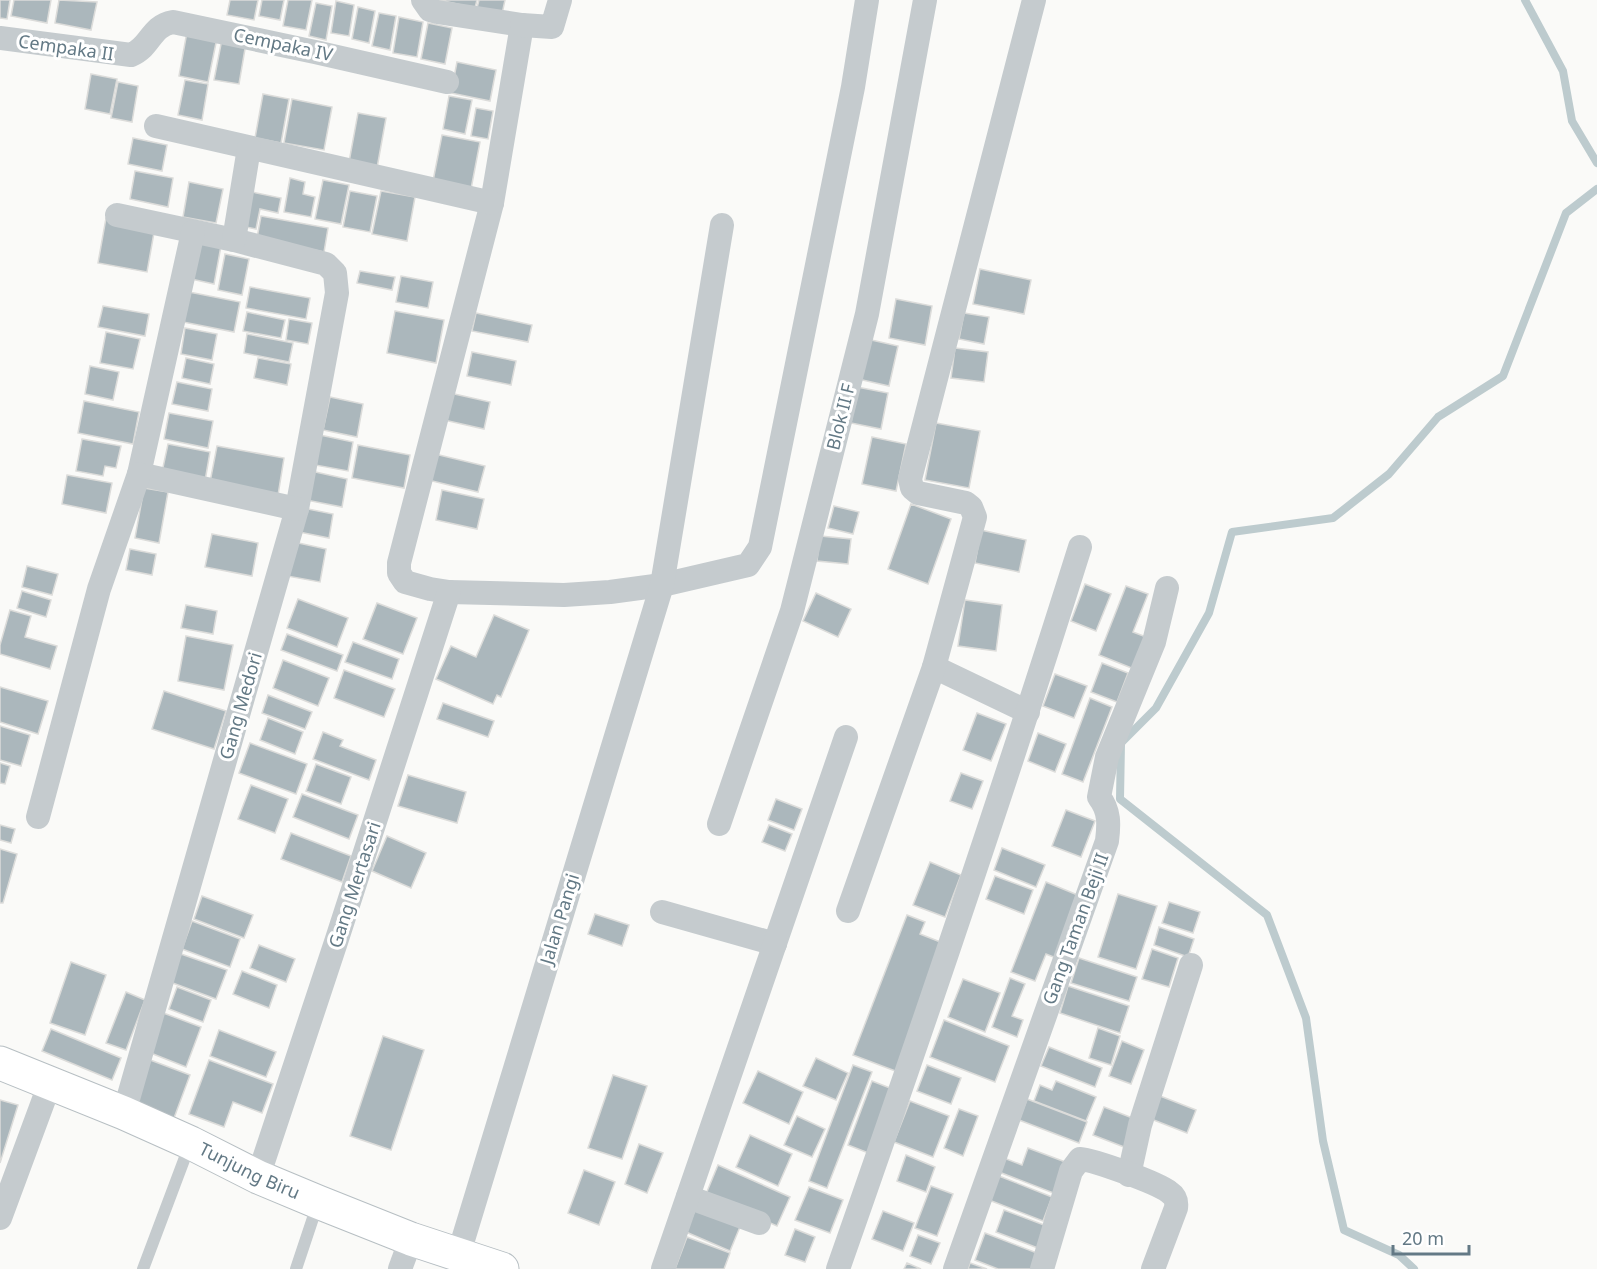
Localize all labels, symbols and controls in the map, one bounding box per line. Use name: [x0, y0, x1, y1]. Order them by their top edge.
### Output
street label: Cempaka IV: [231, 22, 335, 66]
street label: Cempaka II: [17, 28, 115, 66]
street label: Blok II F: [820, 381, 860, 453]
street label: Gang Medori: [213, 649, 267, 762]
street label: Gang Mertasari: [322, 819, 386, 951]
street label: Gang Taman Beji II: [1037, 850, 1114, 1008]
street label: Jalan Pangi: [533, 871, 584, 969]
street label: Tunjung Biru: [195, 1136, 304, 1204]
scale bar: [1393, 1218, 1470, 1256]
text: 20 m: [1402, 1226, 1444, 1250]

